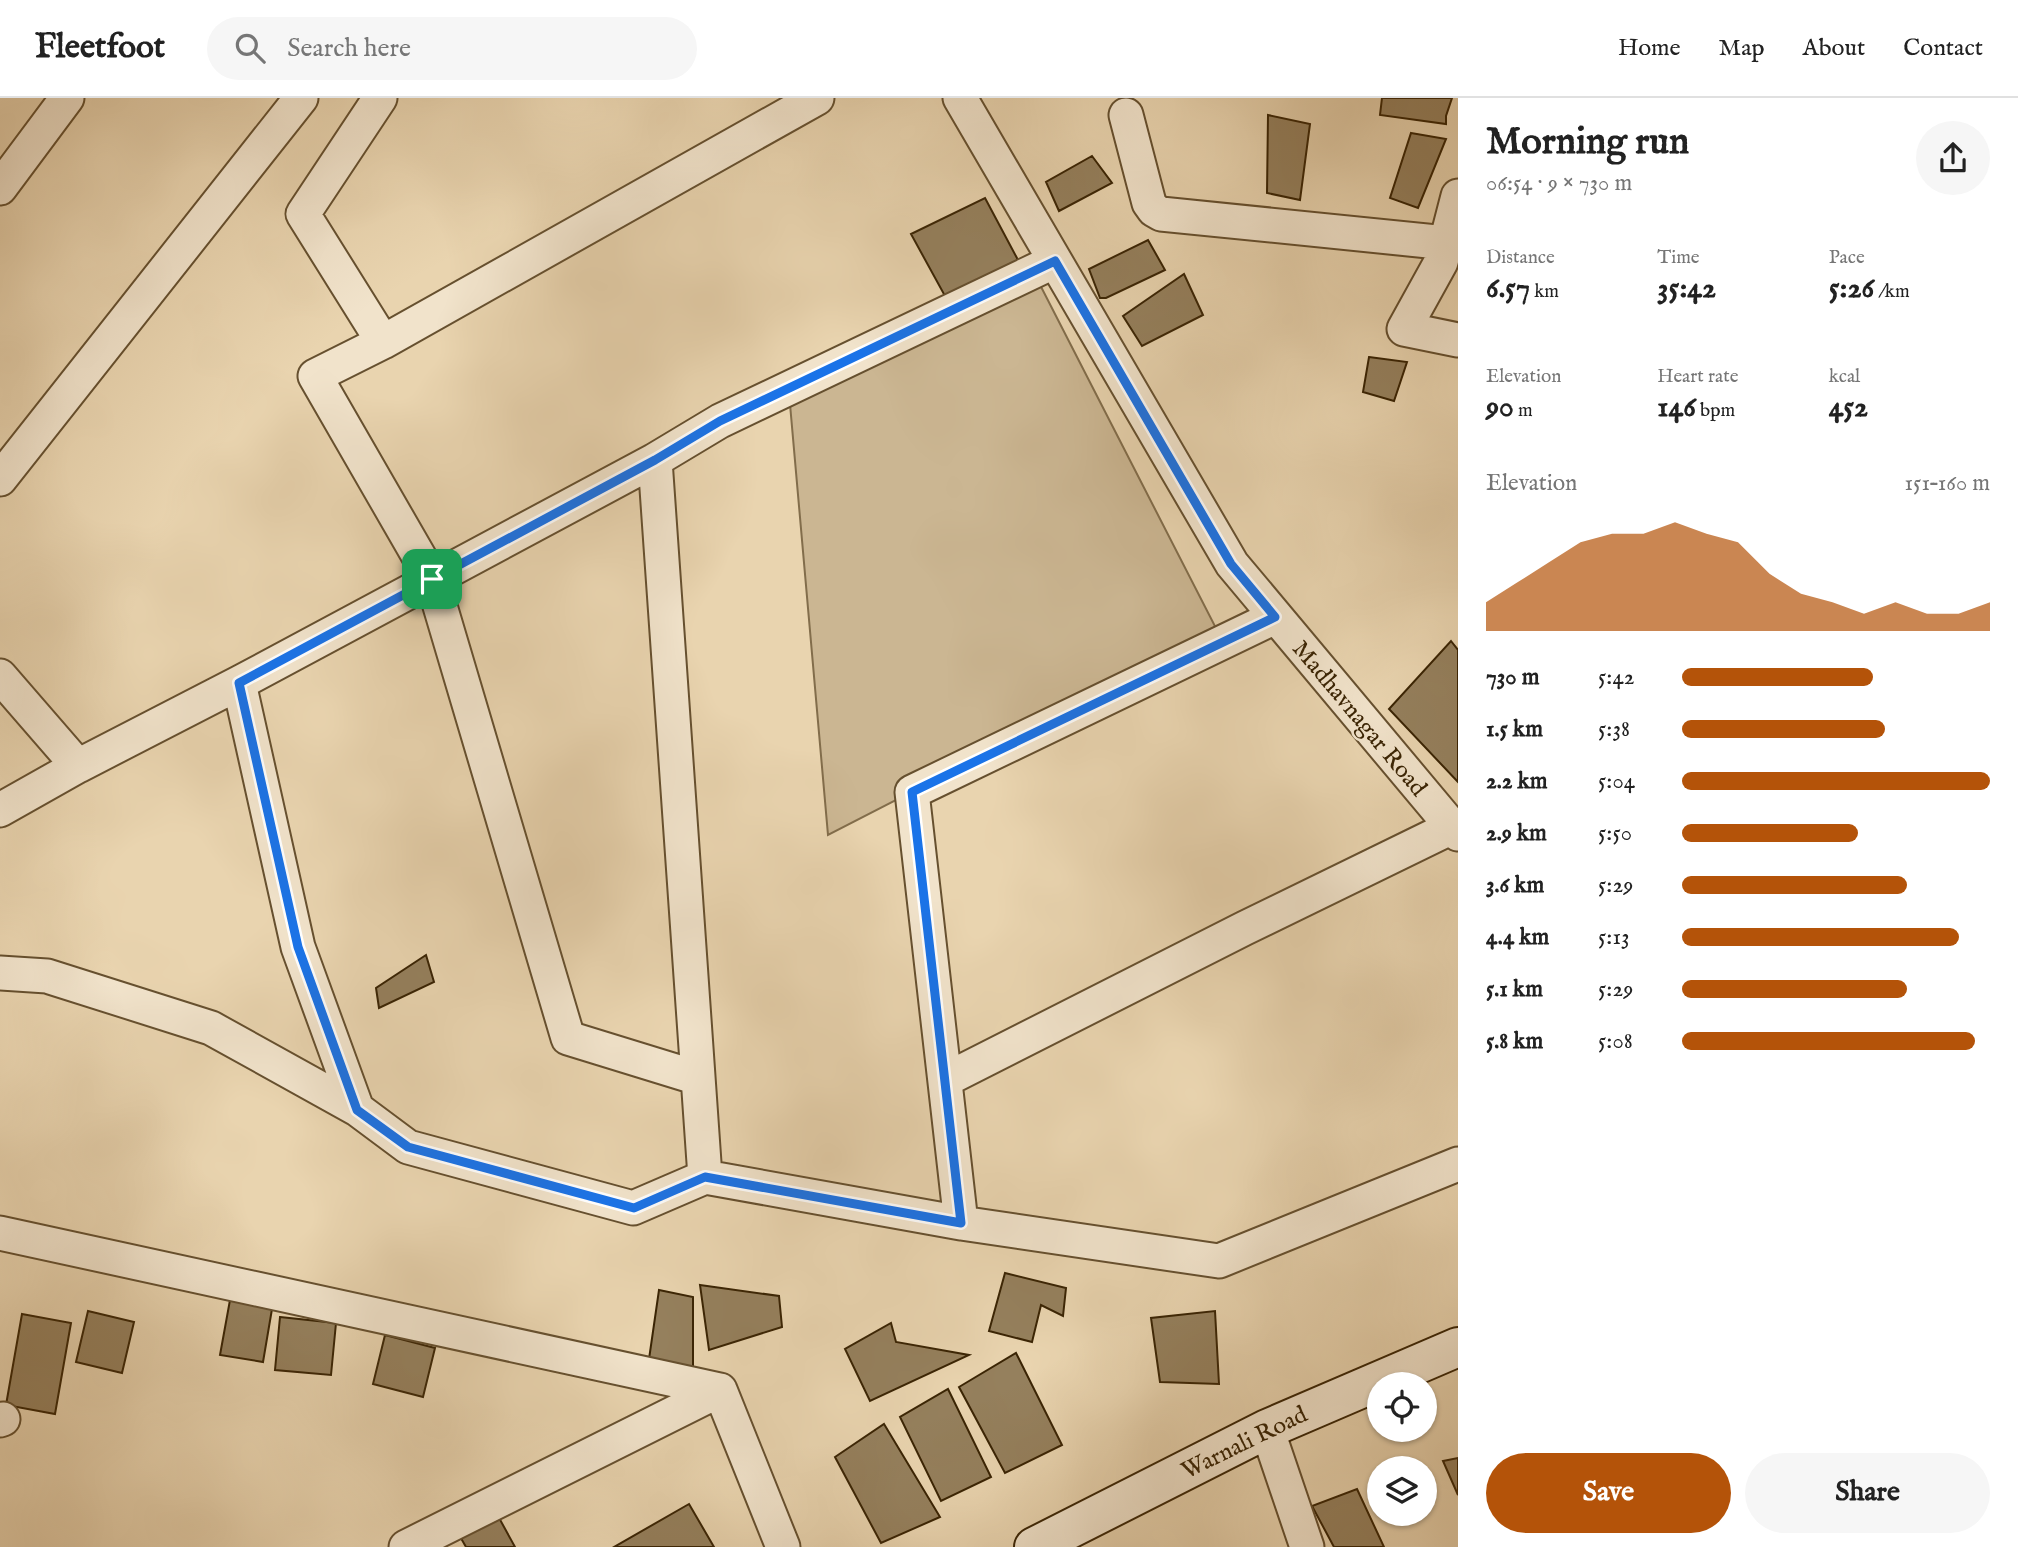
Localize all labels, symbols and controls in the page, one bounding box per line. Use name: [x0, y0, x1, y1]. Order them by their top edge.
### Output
search box: [207, 17, 697, 80]
text: Fleetfoot: [35, 27, 165, 69]
icon: search: [231, 29, 269, 67]
text: Search here: [287, 32, 411, 65]
text: Home: [1618, 33, 1681, 64]
text: Map: [1719, 33, 1765, 64]
text: About: [1803, 33, 1865, 64]
text: Contact: [1903, 33, 1983, 64]
text: Morning run: [1486, 119, 1689, 167]
button: share: [1916, 121, 1990, 195]
text: 06:54 · 9 × 730 m: [1486, 169, 1632, 198]
text: Distance: [1486, 246, 1555, 270]
text: Time: [1657, 246, 1700, 270]
text: Pace: [1829, 246, 1865, 270]
text: 6.57: [1486, 270, 1530, 308]
text: 35:42: [1657, 270, 1716, 308]
text: 5:26: [1829, 270, 1874, 308]
text: km: [1530, 280, 1559, 304]
text: /km: [1874, 280, 1910, 304]
text: Elevation: [1486, 365, 1561, 389]
text: Heart rate: [1657, 365, 1738, 389]
text: kcal: [1829, 365, 1860, 389]
text: 90: [1486, 389, 1514, 427]
text: 146: [1657, 389, 1696, 427]
text: 452: [1829, 389, 1868, 427]
text: m: [1514, 399, 1533, 423]
text: bpm: [1696, 399, 1735, 423]
text: Elevation: [1486, 469, 1577, 498]
text: 151–160 m: [1904, 469, 1990, 498]
pin: [402, 549, 462, 609]
icon: arrive: [413, 560, 451, 598]
street label: Madhavnagar Road: [1285, 635, 1433, 803]
text: 730 m: [1486, 663, 1539, 692]
text: 5:42: [1598, 663, 1634, 692]
text: 1.5 km: [1486, 715, 1543, 744]
text: 5:38: [1598, 715, 1630, 744]
text: 2.2 km: [1486, 767, 1548, 796]
text: 5:04: [1598, 767, 1635, 796]
text: 2.9 km: [1486, 819, 1547, 848]
text: 5:50: [1598, 819, 1632, 848]
text: 3.6 km: [1486, 871, 1544, 900]
text: 5:29: [1598, 871, 1633, 900]
text: 4.4 km: [1486, 923, 1549, 952]
text: 5:13: [1598, 923, 1630, 952]
text: 5.1 km: [1486, 975, 1543, 1004]
text: 5:29: [1598, 975, 1633, 1004]
text: 5.8 km: [1486, 1027, 1543, 1056]
text: 5:08: [1598, 1027, 1633, 1056]
map controls: [1367, 1372, 1437, 1526]
button: locate: [1367, 1372, 1437, 1442]
street label: Warnali Road: [1177, 1399, 1313, 1487]
button: Save: [1486, 1453, 1731, 1533]
button: Share: [1745, 1453, 1990, 1533]
button: layers: [1367, 1456, 1437, 1526]

